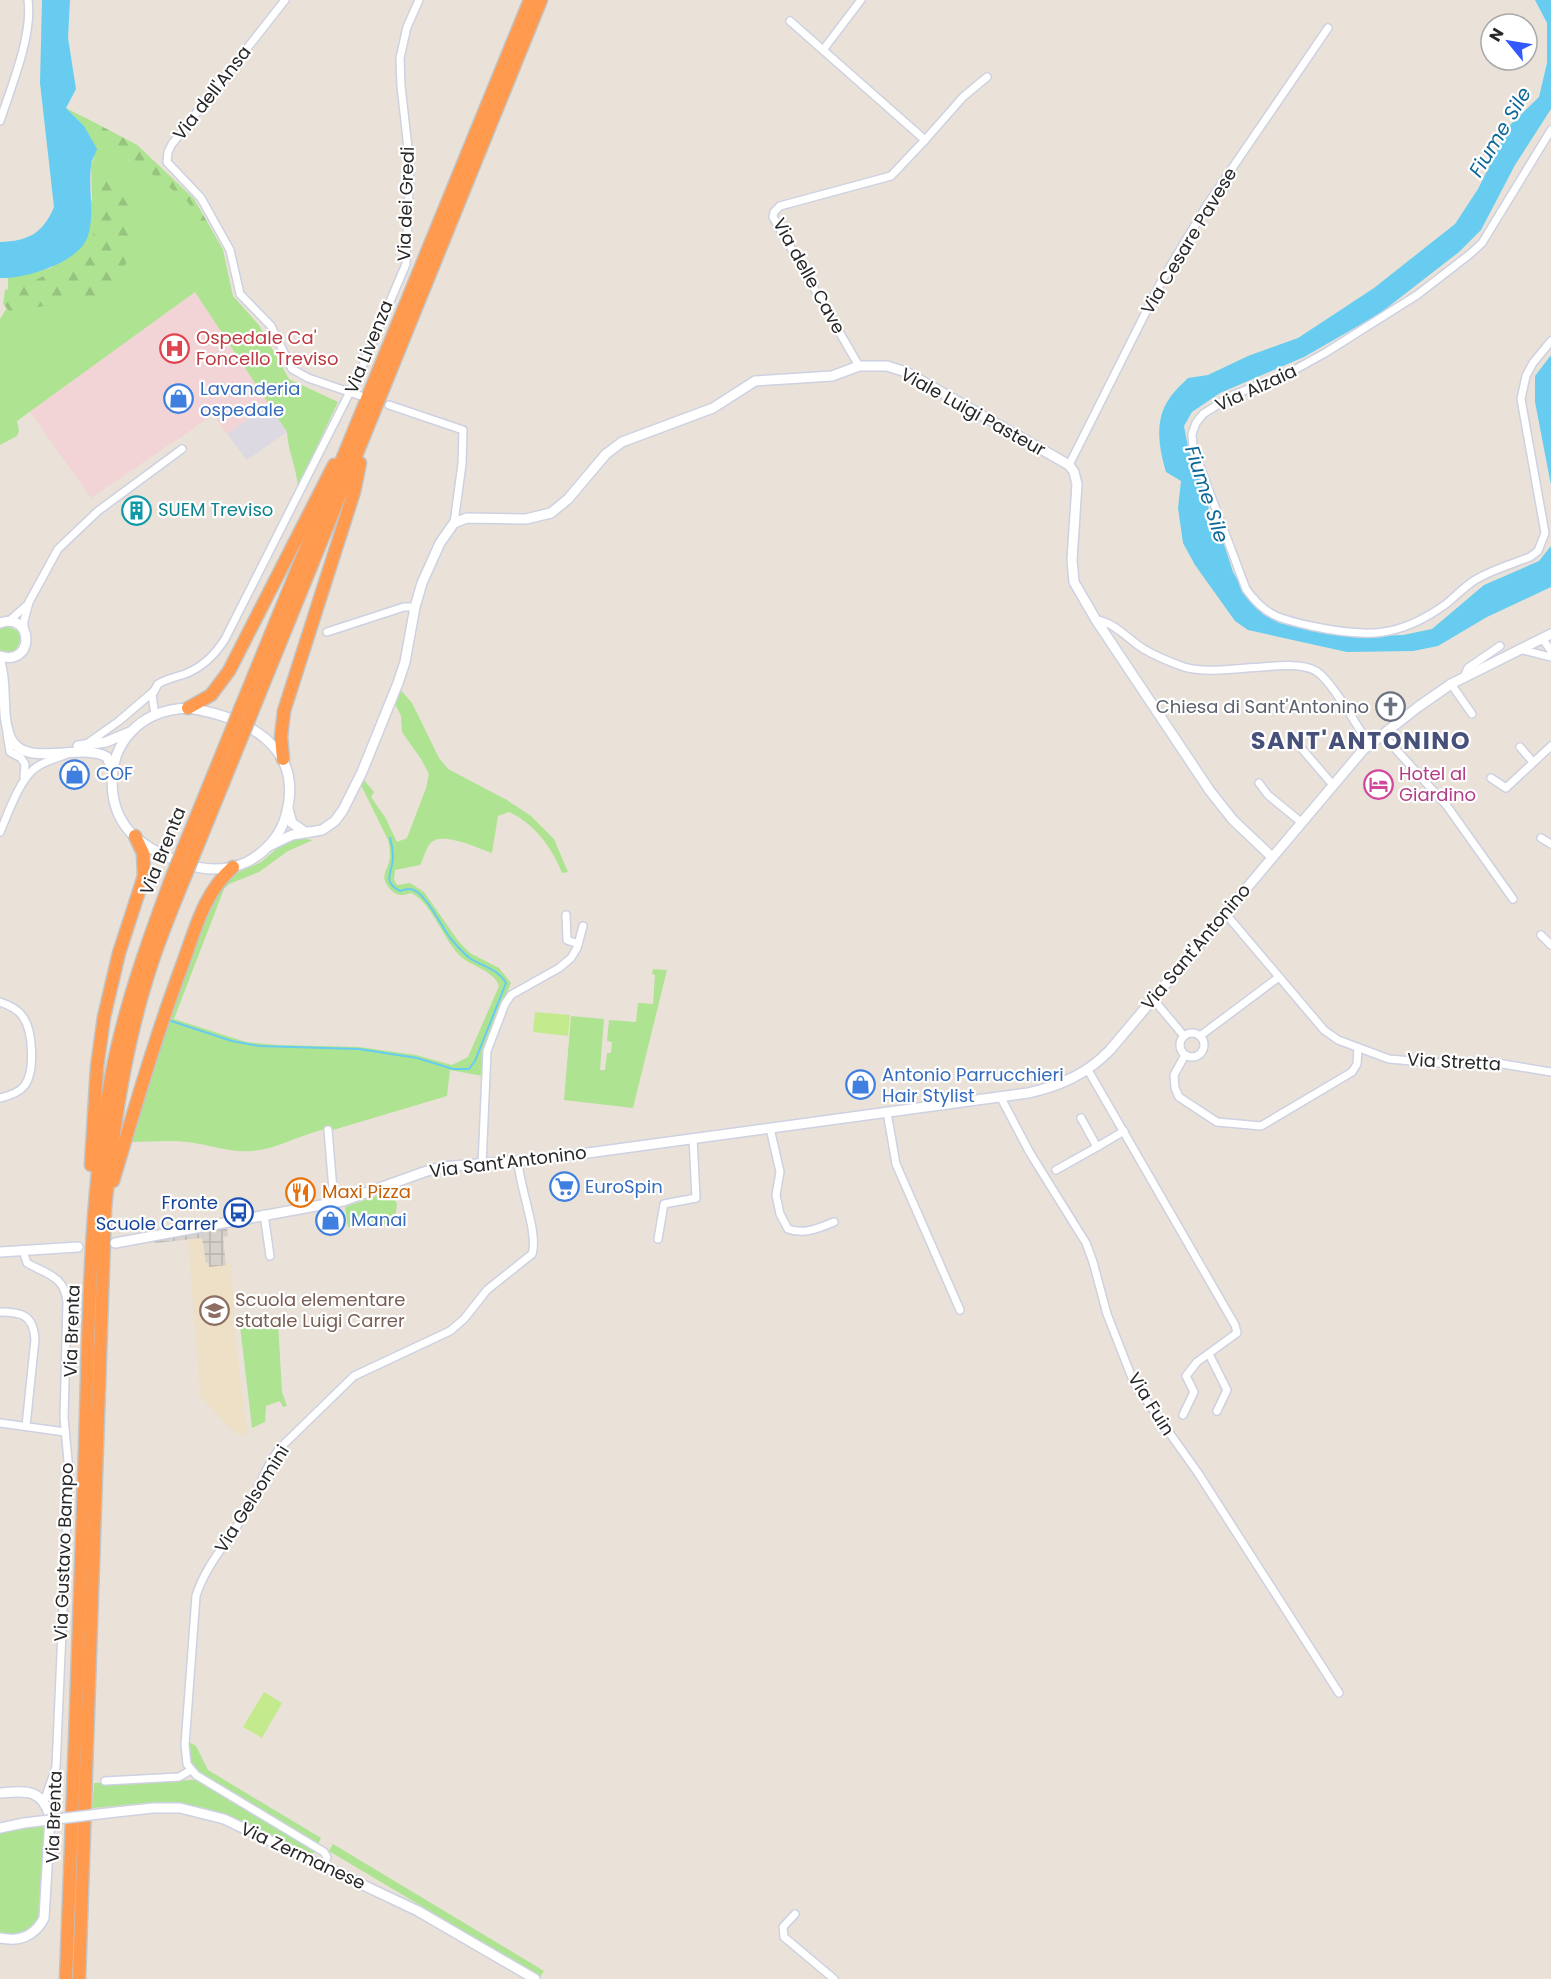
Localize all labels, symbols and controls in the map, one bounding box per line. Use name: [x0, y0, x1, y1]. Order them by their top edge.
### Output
north arrow: [1479, 12, 1539, 72]
text: N: [1483, 24, 1509, 46]
street label: Via dell'Ansa: [167, 40, 257, 145]
water label: Fiume Sile: [1462, 82, 1538, 182]
street label: Via dei Gredi: [391, 146, 420, 262]
street label: Via Cesare Pavese: [1135, 163, 1242, 319]
street label: Via delle Cave: [767, 213, 852, 338]
street label: Via Livenza: [338, 296, 399, 397]
place label: Ospedale Ca' Foncello Treviso: [196, 325, 338, 371]
hospital icon: Ospedale Ca' Foncello Treviso: [159, 332, 191, 364]
street label: Via Alzaia: [1211, 358, 1301, 417]
street label: Viale Luigi Pasteur: [896, 361, 1050, 462]
place label: Lavanderia ospedale: [200, 376, 300, 422]
shop icon: Lavanderia ospedale: [163, 383, 195, 415]
water label: Fiume Sile: [1178, 442, 1236, 546]
building icon: SUEM Treviso: [121, 494, 153, 526]
place label: SUEM Treviso: [158, 497, 273, 522]
church icon: Chiesa di Sant'Antonino: [1374, 691, 1406, 723]
place label: Chiesa di Sant'Antonino: [1156, 694, 1369, 719]
district label: SANT'ANTONINO: [1251, 724, 1471, 757]
shop icon: COF: [59, 758, 91, 790]
place label: COF: [96, 761, 133, 786]
place label: Hotel al Giardino: [1399, 761, 1476, 807]
hotel icon: Hotel al Giardino: [1362, 768, 1394, 800]
street label: Via Brenta: [134, 803, 191, 898]
street label: Via Sant'Antonino: [1135, 878, 1256, 1015]
street label: Via Stretta: [1407, 1047, 1502, 1076]
place label: Antonio Parrucchieri Hair Stylist: [882, 1062, 1064, 1108]
shop icon: Antonio Parrucchieri Hair Stylist: [845, 1069, 877, 1101]
street label: Via Sant'Antonino: [428, 1139, 588, 1184]
supermarket icon: EuroSpin: [548, 1171, 580, 1203]
place label: EuroSpin: [585, 1174, 663, 1199]
restaurant icon: Maxi Pizza: [285, 1176, 317, 1208]
place label: Maxi Pizza: [322, 1179, 411, 1204]
place label: Fronte Scuole Carrer: [96, 1190, 218, 1236]
bus stop icon: Fronte Scuole Carrer: [223, 1197, 255, 1229]
shop icon: Manai: [314, 1204, 346, 1236]
place label: Manai: [351, 1207, 407, 1232]
street label: Via Brenta: [57, 1284, 86, 1378]
place label: Scuola elementare statale Luigi Carrer: [235, 1287, 406, 1333]
school or university icon: Scuola elementare statale Luigi Carrer: [198, 1294, 230, 1326]
street label: Via Fuin: [1122, 1367, 1181, 1440]
street label: Via Gelsomini: [208, 1440, 295, 1558]
street label: Via Gustavo Bampo: [48, 1462, 79, 1642]
street label: Via Brenta: [39, 1770, 68, 1864]
street label: Via Zermanese: [237, 1816, 370, 1895]

